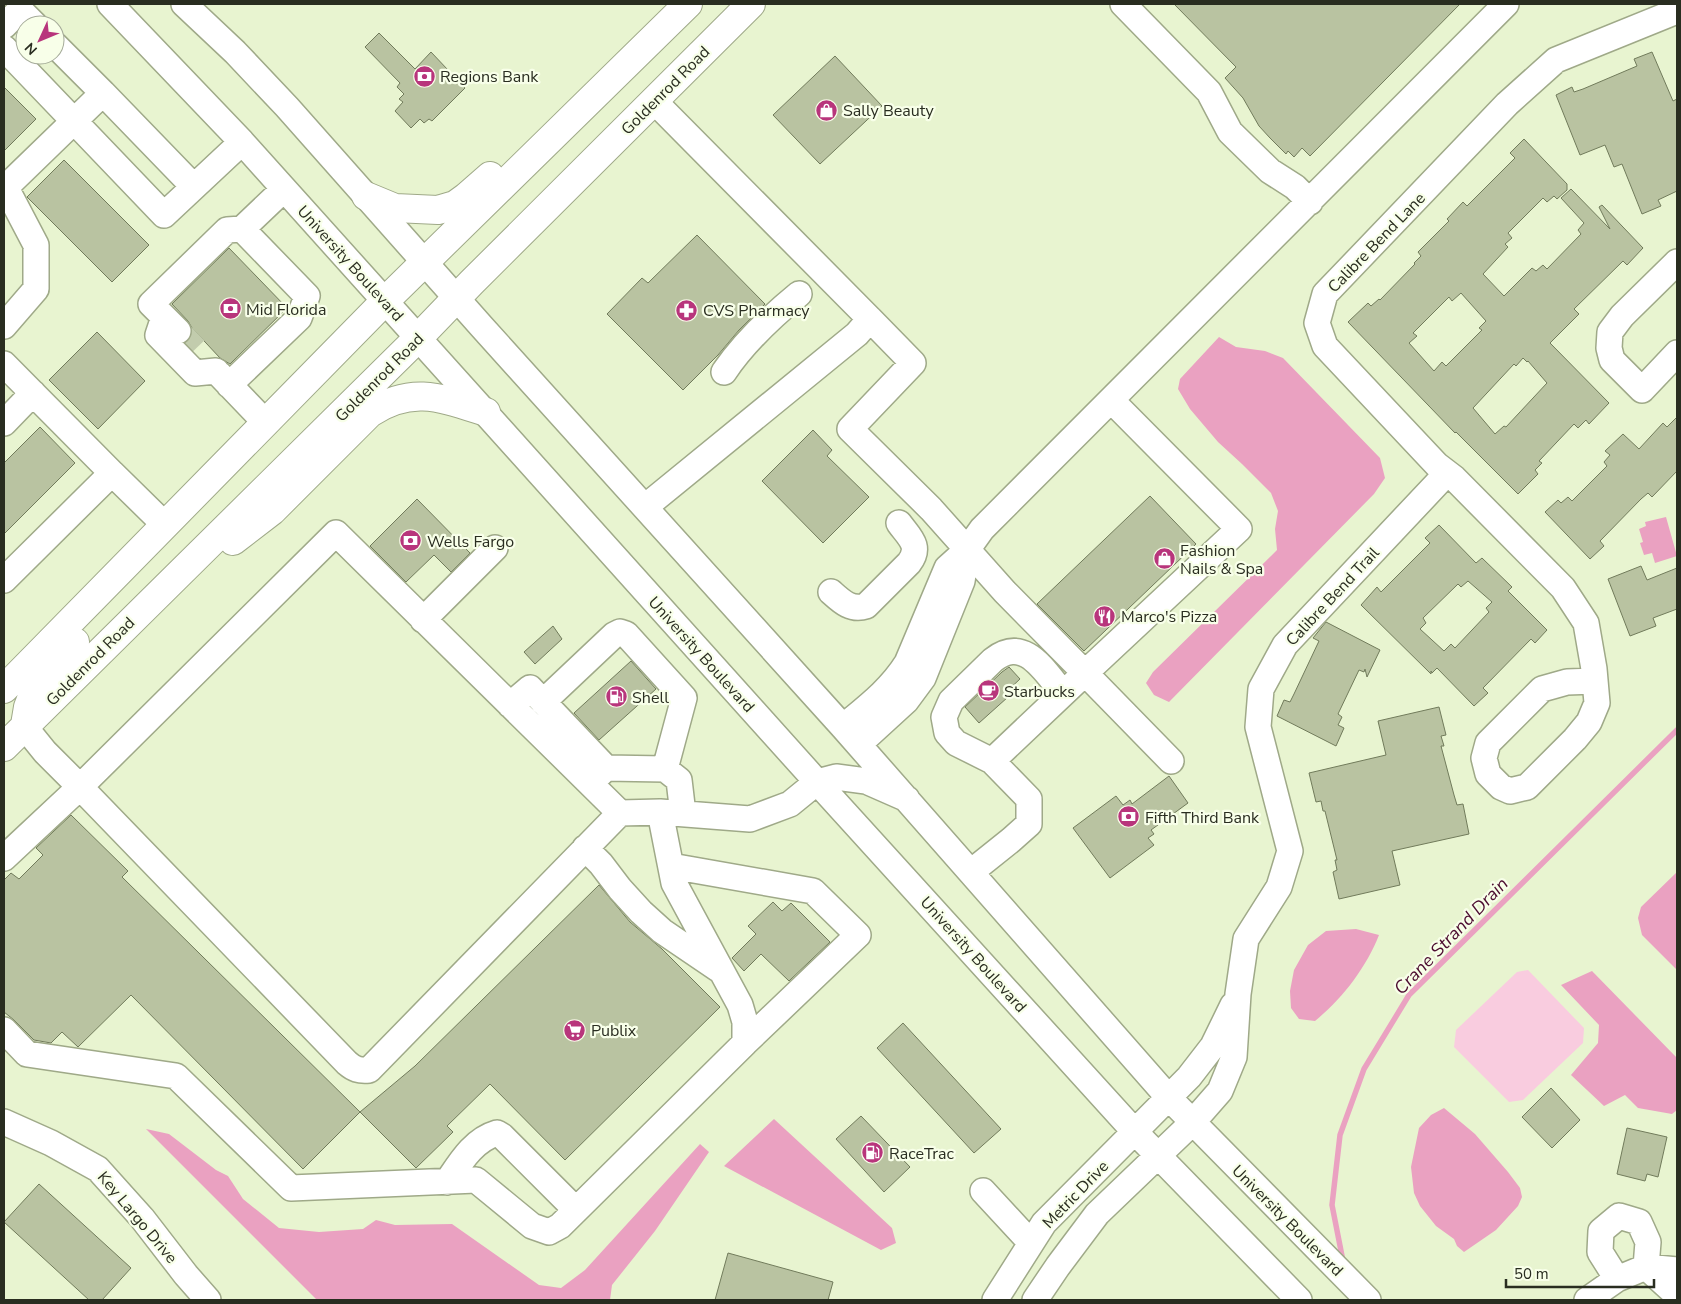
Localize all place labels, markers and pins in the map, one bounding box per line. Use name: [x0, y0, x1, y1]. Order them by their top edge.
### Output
bank icon: Regions Bank: [412, 64, 436, 88]
place label: Regions Bank: [440, 66, 539, 88]
shop icon: Sally Beauty: [815, 98, 839, 122]
place label: Sally Beauty: [843, 100, 934, 122]
bank icon: Mid Florida: [218, 297, 242, 321]
pharmacy icon: CVS Pharmacy: [675, 298, 699, 322]
place label: Mid Florida: [246, 299, 326, 321]
place label: CVS Pharmacy: [703, 300, 810, 322]
bank icon: Wells Fargo: [399, 529, 423, 553]
place label: Wells Fargo: [427, 531, 514, 553]
place label: Fashion Nails & Spa: [1180, 540, 1263, 580]
shop icon: Fashion Nails & Spa: [1152, 547, 1176, 571]
restaurant icon: Marco's Pizza: [1093, 604, 1117, 628]
place label: Marco's Pizza: [1121, 606, 1217, 628]
cafe icon: Starbucks: [976, 679, 1000, 703]
place label: Starbucks: [1004, 681, 1075, 703]
fuel station icon: Shell: [604, 685, 628, 709]
place label: Shell: [632, 687, 669, 709]
bank icon: Fifth Third Bank: [1117, 805, 1141, 829]
place label: Fifth Third Bank: [1145, 807, 1260, 829]
supermarket icon: Publix: [563, 1018, 587, 1042]
place label: Publix: [591, 1020, 637, 1042]
fuel station icon: RaceTrac: [861, 1141, 885, 1165]
place label: RaceTrac: [889, 1143, 954, 1165]

